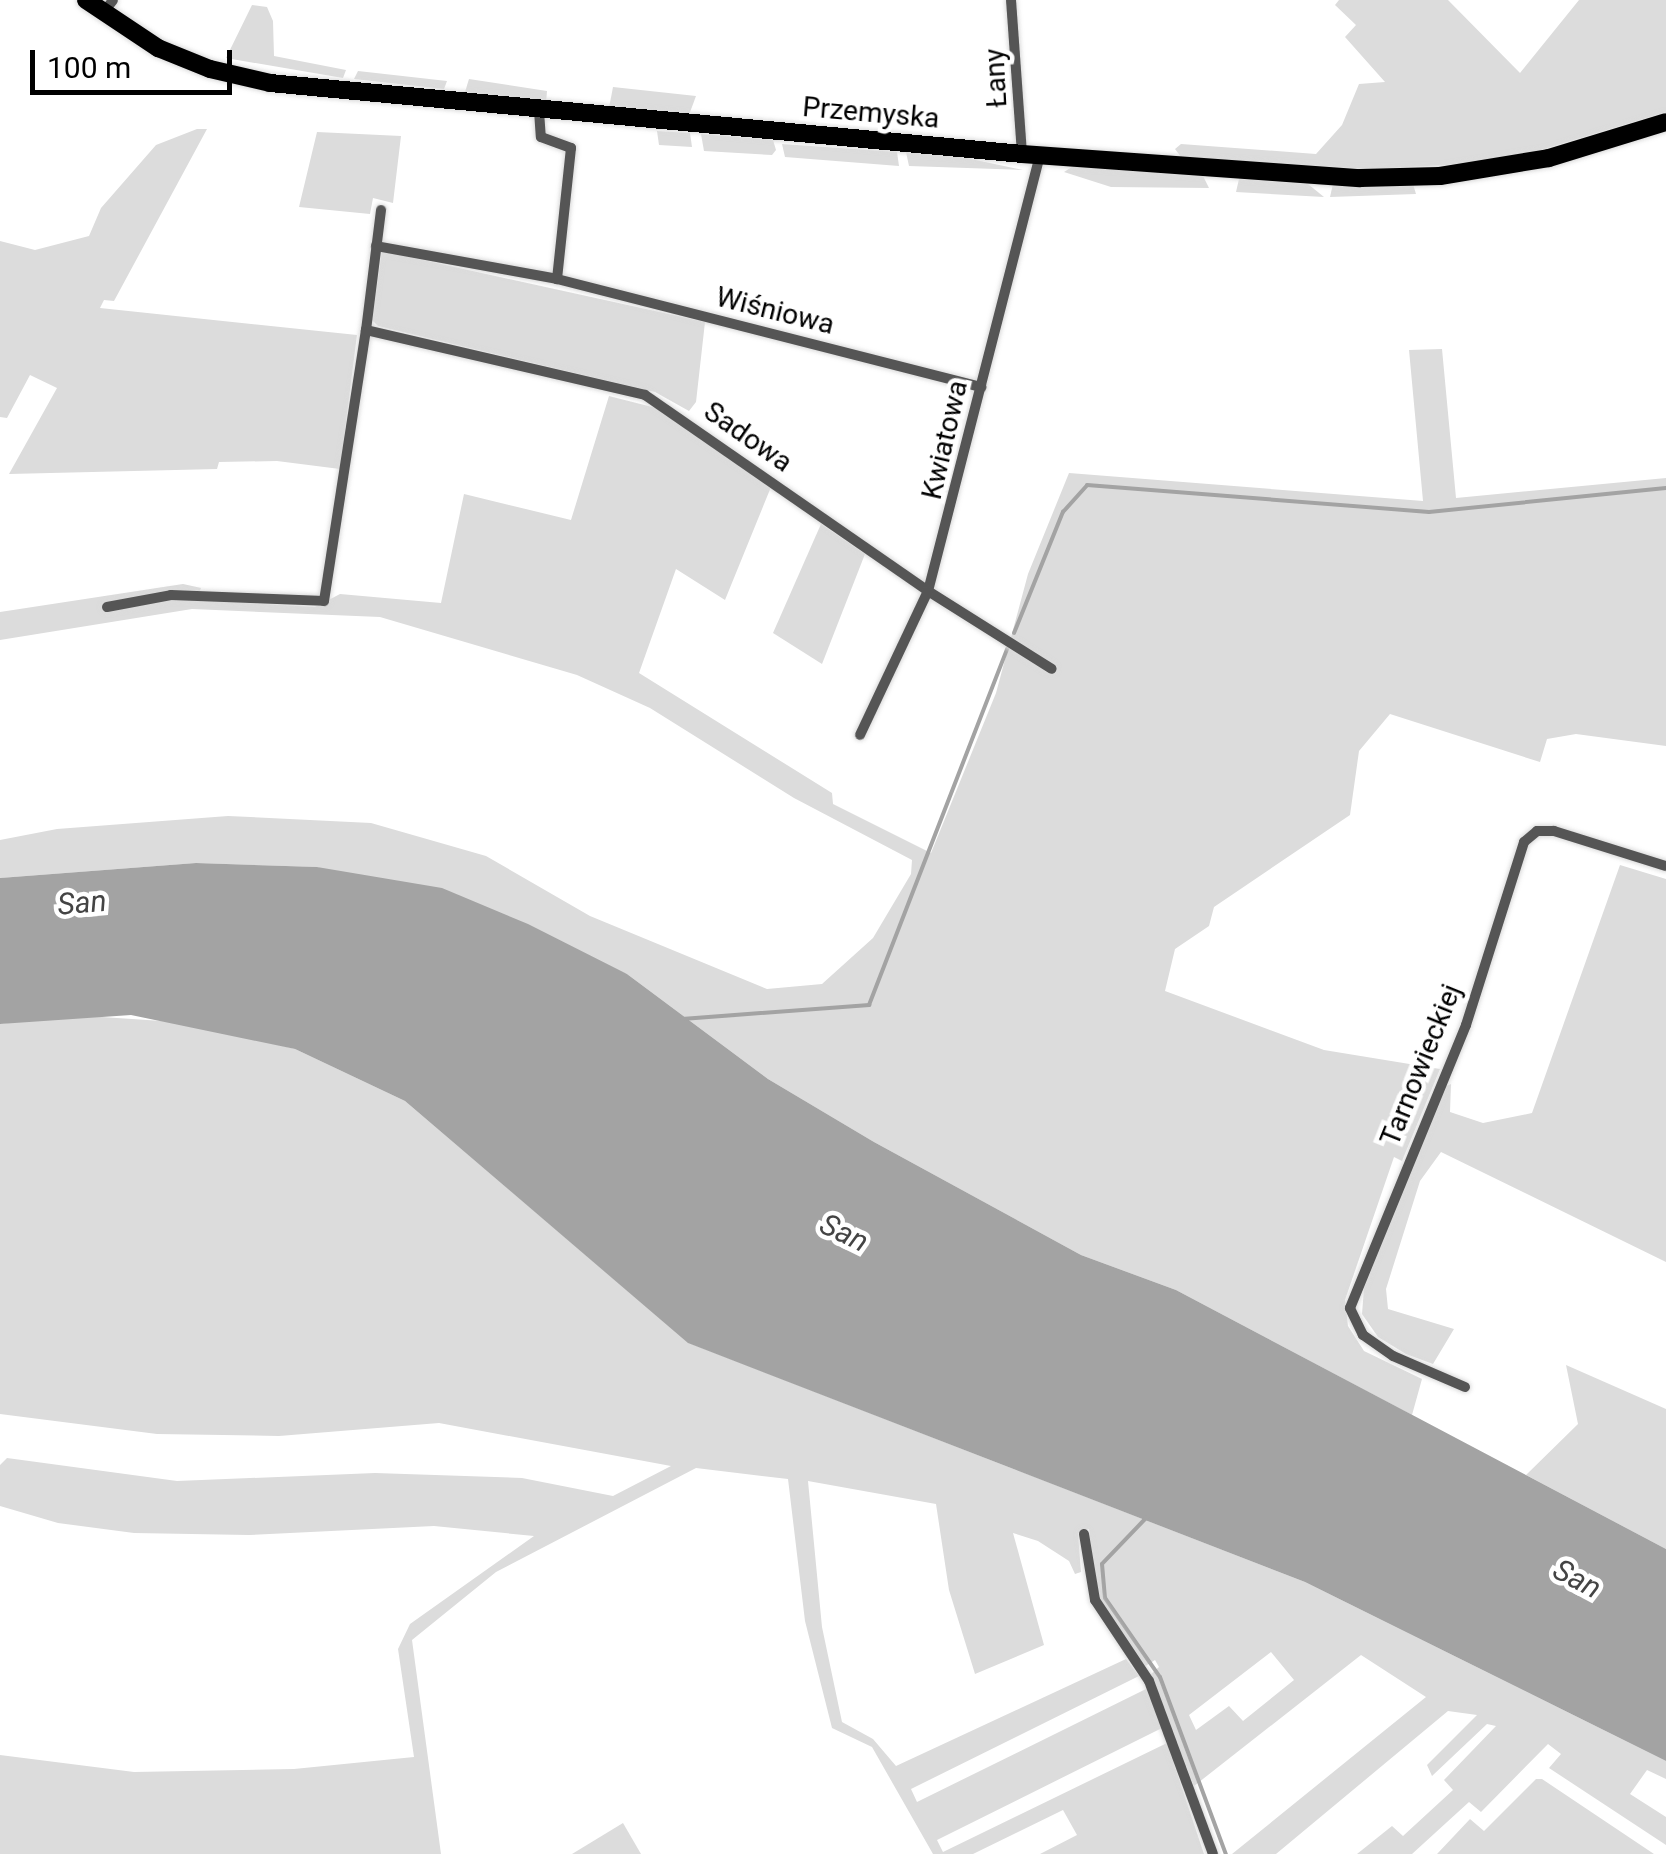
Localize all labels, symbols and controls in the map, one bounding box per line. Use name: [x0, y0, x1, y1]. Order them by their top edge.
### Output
scale bar: [35, 30, 238, 92]
street label: Łany: [978, 48, 1014, 108]
text: 100 m: [47, 50, 131, 85]
street label: Przemyska: [801, 90, 941, 136]
street label: Wiśniowa: [712, 280, 838, 342]
street label: Kwiatowa: [915, 377, 975, 503]
street label: Sadowa: [697, 395, 799, 479]
water label: San: [56, 883, 108, 923]
street label: Tarnowieckiej: [1373, 979, 1469, 1151]
water label: San: [814, 1206, 874, 1260]
water label: San: [1547, 1552, 1607, 1606]

